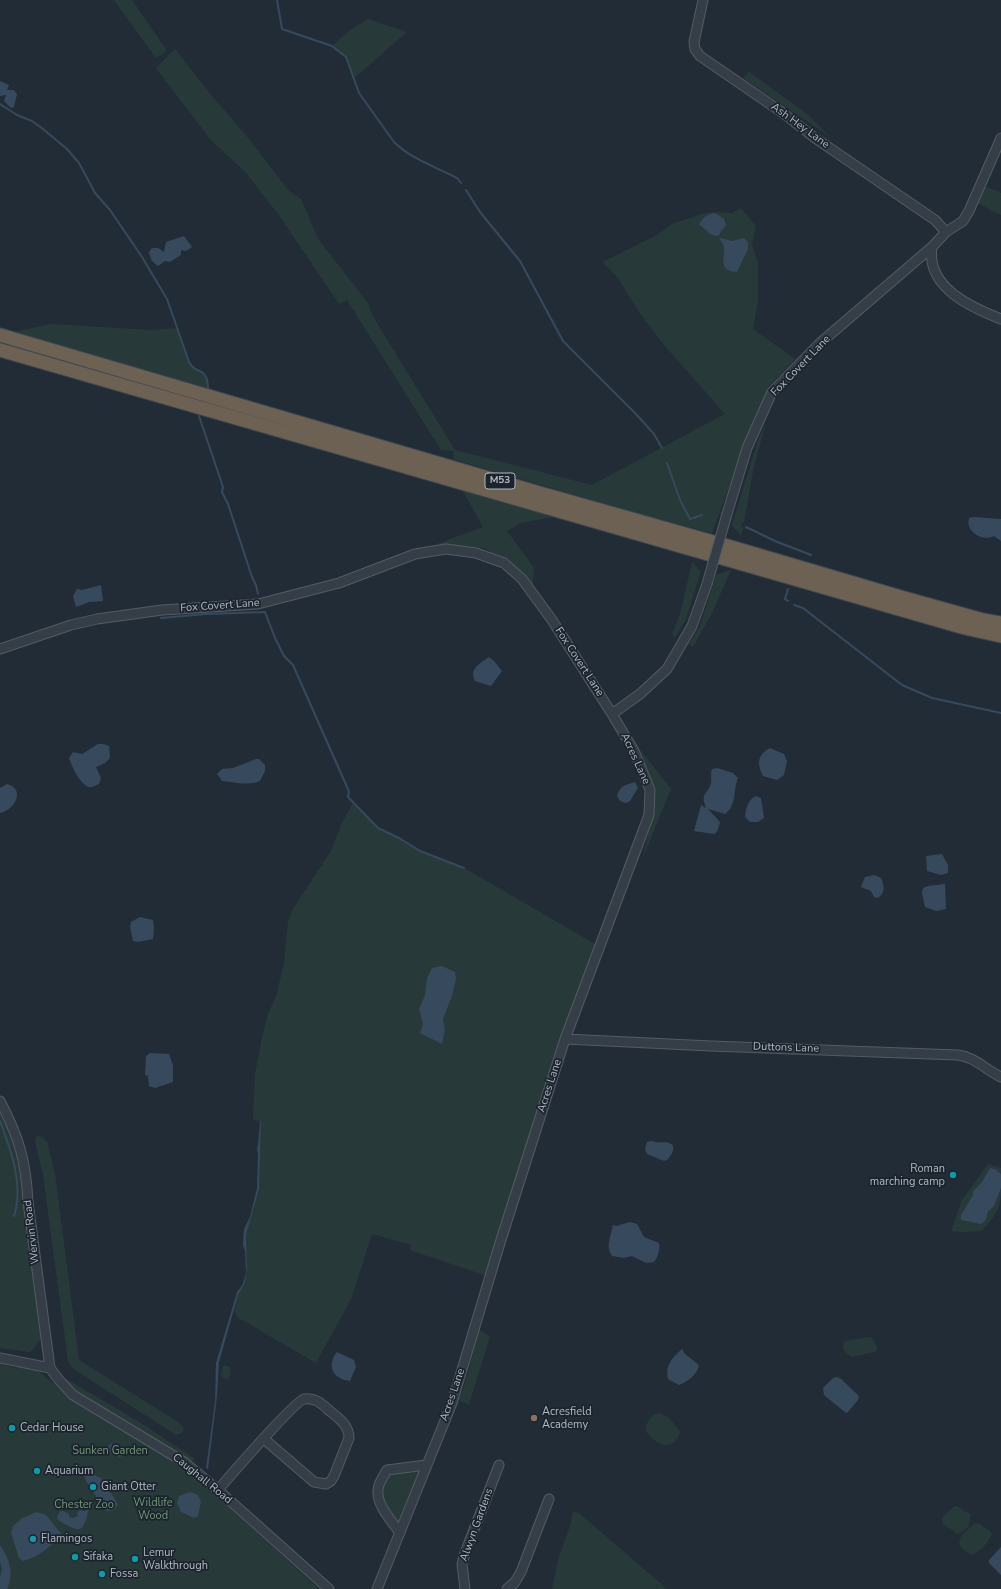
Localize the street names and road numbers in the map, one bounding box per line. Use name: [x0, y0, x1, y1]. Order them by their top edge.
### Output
street label: Ash Hey Lane: [768, 100, 832, 152]
street label: Fox Covert Lane: [769, 333, 833, 399]
road number: M53: [485, 473, 515, 489]
street label: Fox Covert Lane: [180, 597, 260, 615]
street label: Fox Covert Lane: [552, 625, 606, 699]
street label: Acres Lane: [617, 731, 653, 787]
street label: Duttons Lane: [753, 1040, 819, 1056]
street label: Acres Lane: [535, 1058, 565, 1114]
street label: Wervin Road: [22, 1199, 42, 1265]
street label: Acres Lane: [438, 1367, 468, 1423]
street label: Caughall Road: [170, 1451, 234, 1507]
street label: Alwyn Gardens: [458, 1487, 496, 1563]

